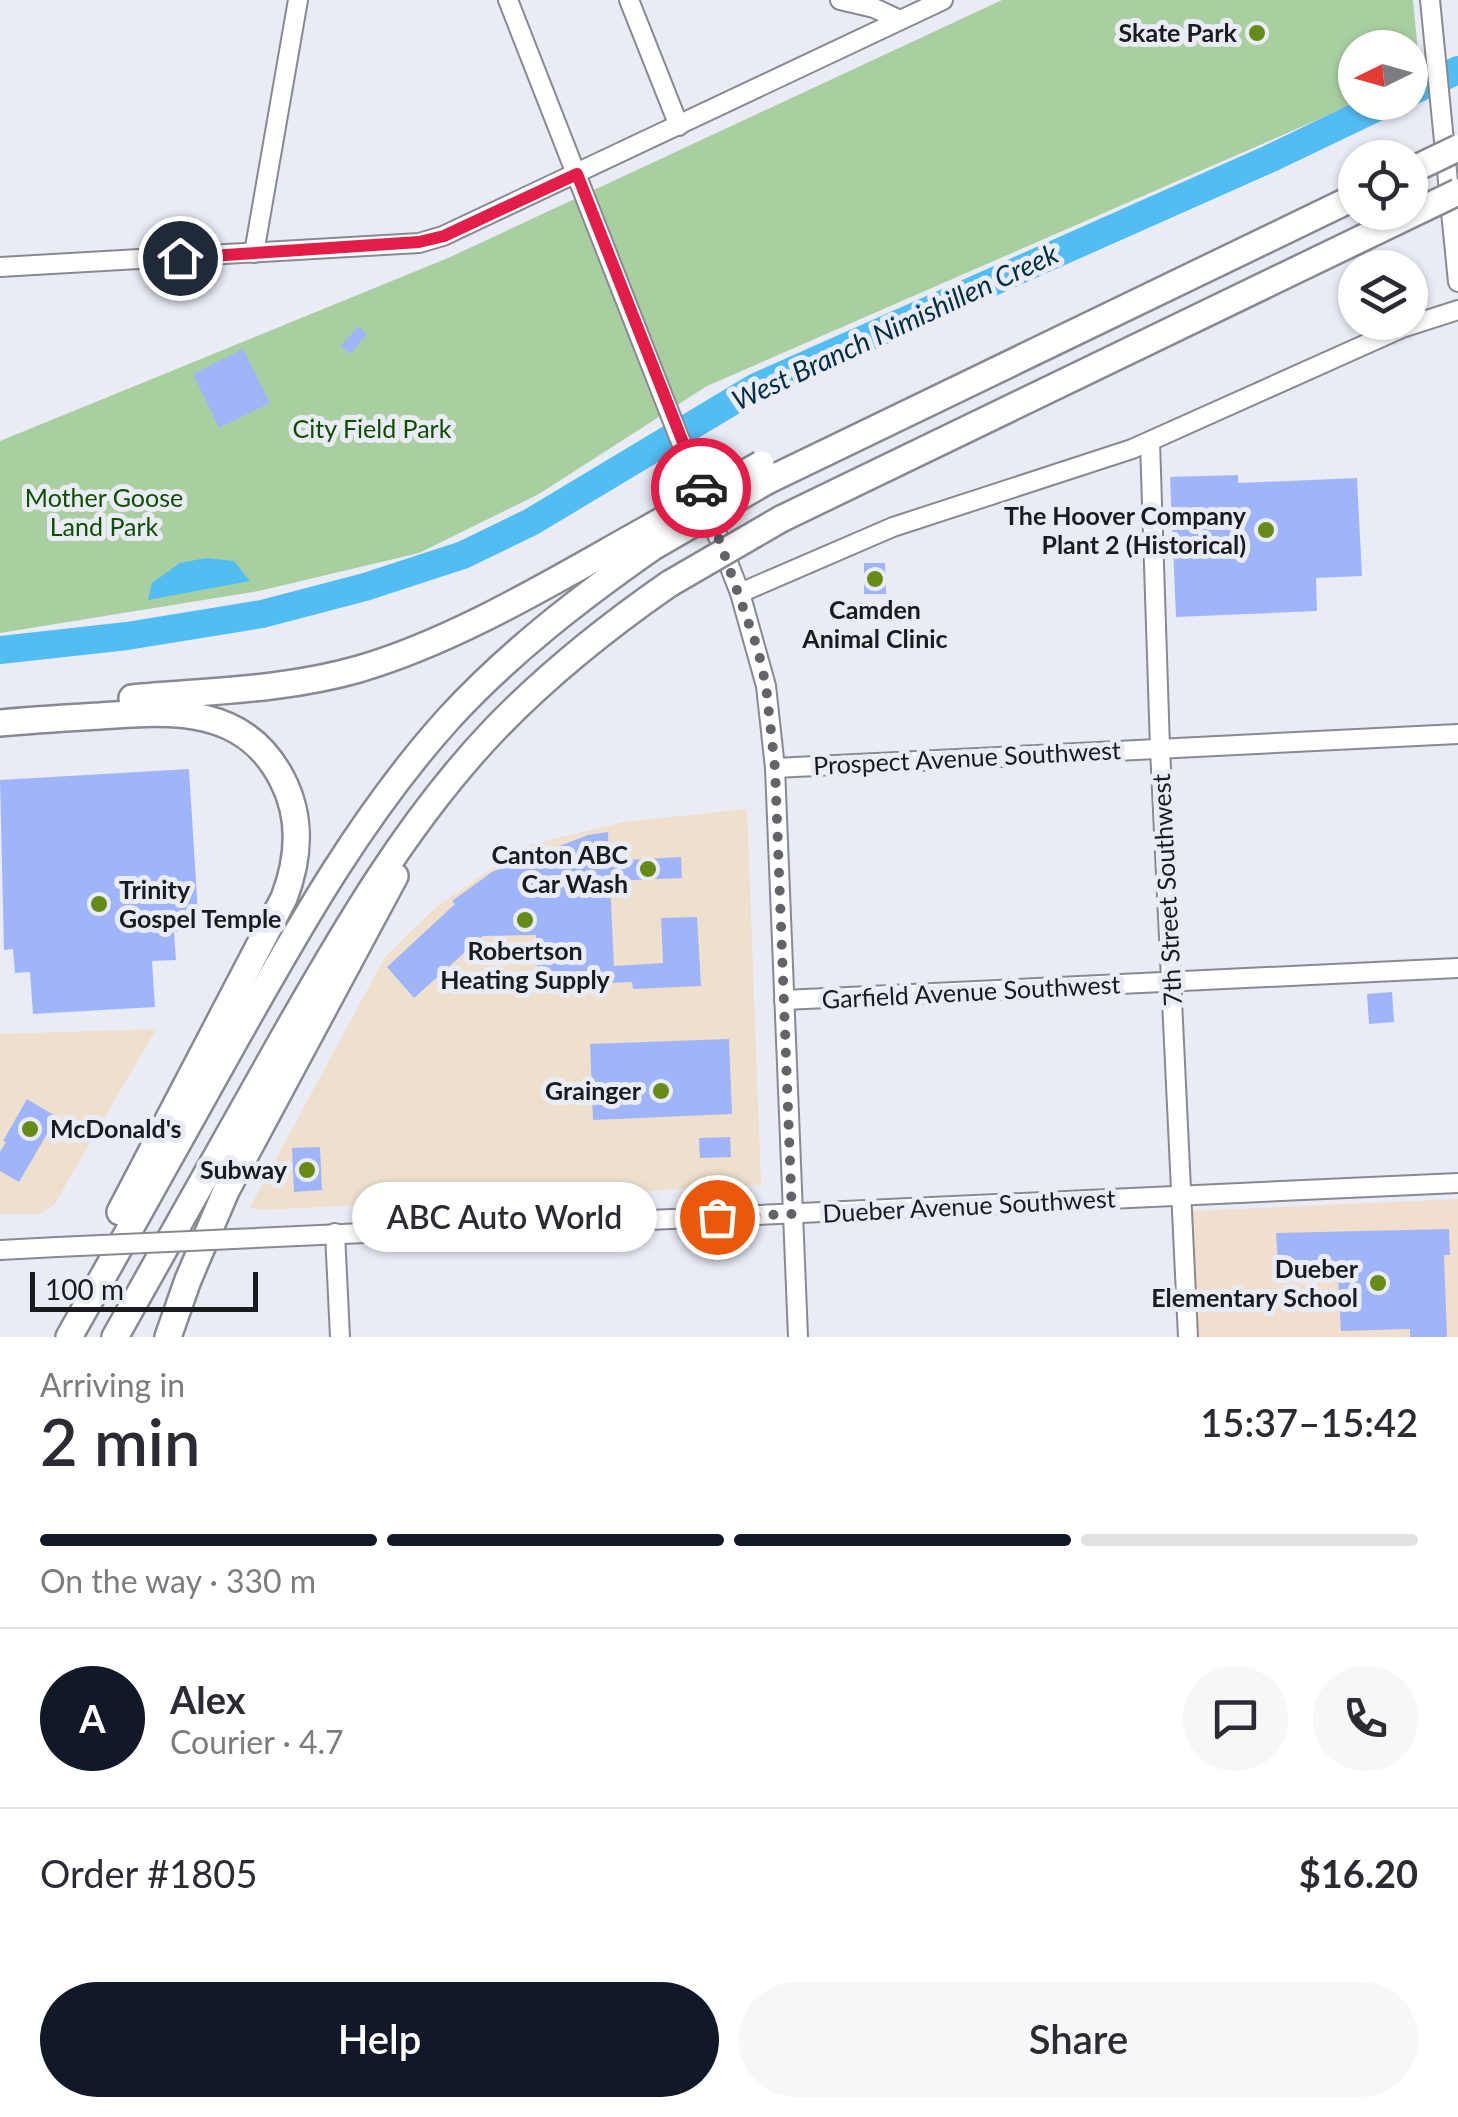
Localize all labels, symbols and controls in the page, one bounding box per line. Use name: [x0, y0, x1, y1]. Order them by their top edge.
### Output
place label: Skate Park: [1118, 17, 1238, 47]
marker: Skate Park: [1246, 22, 1268, 44]
north arrow: [1338, 30, 1428, 120]
map controls: [1338, 30, 1428, 340]
button: locate: [1338, 140, 1428, 230]
pin: [138, 216, 223, 301]
icon: home: [153, 231, 208, 286]
water label: West Branch Nimishillen Creek: [726, 235, 1064, 417]
button: layers: [1338, 250, 1428, 340]
park label: City Field Park: [293, 413, 452, 443]
courier: [651, 438, 751, 538]
icon: car: [674, 461, 729, 516]
park label: Mother Goose Land Park: [25, 482, 183, 541]
place label: The Hoover Company Plant 2 (Historical): [1004, 500, 1247, 559]
marker: The Hoover Company Plant 2 (Historical): [1255, 519, 1277, 541]
marker: Camden Animal Clinic: [864, 568, 886, 590]
place label: Camden Animal Clinic: [801, 594, 948, 653]
street label: Prospect Avenue Southwest: [812, 734, 1122, 780]
street label: 7th Street Southwest: [1145, 773, 1187, 1007]
place label: Canton ABC Car Wash: [492, 839, 628, 898]
marker: Canton ABC Car Wash: [637, 858, 659, 880]
place label: Trinity Gospel Temple: [119, 874, 281, 933]
marker: Trinity Gospel Temple: [88, 893, 110, 915]
marker: Robertson Heating Supply: [514, 909, 536, 931]
place label: Robertson Heating Supply: [440, 935, 611, 994]
street label: Garfield Avenue Southwest: [821, 968, 1121, 1014]
place label: Grainger: [545, 1075, 642, 1105]
marker: Grainger: [650, 1080, 672, 1102]
place label: McDonald's: [50, 1113, 182, 1143]
marker: McDonald's: [19, 1118, 41, 1140]
place label: Subway: [200, 1154, 288, 1184]
marker: Subway: [296, 1159, 318, 1181]
pin: [675, 1175, 760, 1260]
callout: ABC Auto World: [352, 1182, 657, 1252]
street label: Dueber Avenue Southwest: [822, 1182, 1116, 1228]
icon: bag: [690, 1190, 745, 1245]
text: ABC Auto World: [387, 1197, 622, 1236]
place label: Dueber Elementary School: [1151, 1253, 1359, 1312]
scale bar: [30, 1267, 258, 1312]
text: 100 m: [45, 1272, 124, 1306]
marker: Dueber Elementary School: [1367, 1272, 1389, 1294]
text: Arriving in: [40, 1365, 185, 1404]
text: 15:37–15:42: [1200, 1399, 1418, 1445]
text: 2 min: [40, 1402, 200, 1480]
text: On the way · 330 m: [40, 1561, 316, 1600]
button: chat: [1183, 1666, 1288, 1771]
button: phone: [1313, 1666, 1418, 1771]
text: Alex: [170, 1676, 246, 1722]
text: A: [79, 1695, 106, 1741]
text: Courier · 4.7: [170, 1722, 344, 1761]
text: Order #1805: [40, 1850, 257, 1896]
text: $16.20: [1299, 1850, 1418, 1896]
button: Help: [40, 1982, 719, 2097]
button: Share: [739, 1982, 1418, 2097]

